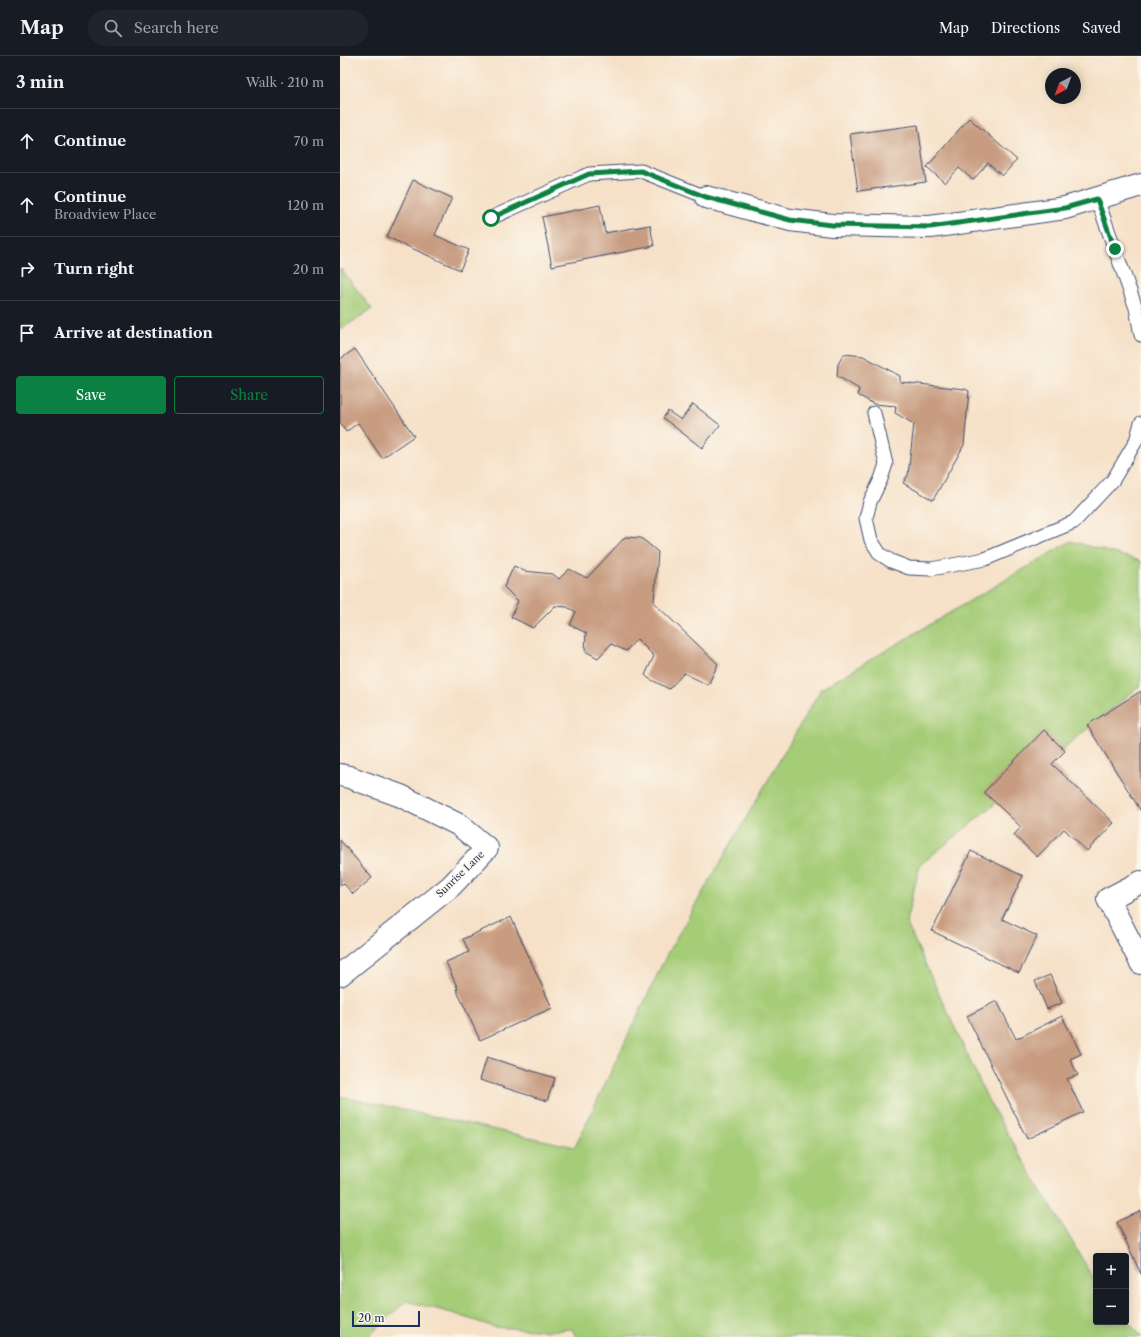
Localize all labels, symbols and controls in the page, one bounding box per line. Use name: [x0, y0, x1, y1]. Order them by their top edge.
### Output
search box: [88, 10, 368, 46]
text: Map: [20, 16, 64, 39]
icon: search: [102, 17, 124, 39]
text: Search here: [134, 18, 219, 37]
text: Map: [939, 19, 969, 37]
text: Directions: [991, 19, 1060, 37]
text: Saved: [1082, 19, 1121, 37]
north arrow: [1045, 68, 1081, 104]
text: 3 min: [16, 72, 65, 92]
text: Walk · 210 m: [246, 74, 324, 90]
icon: ahead: [16, 130, 38, 152]
text: Continue: [54, 131, 126, 150]
text: 70 m: [294, 133, 324, 149]
text: Continue: [54, 187, 126, 206]
icon: ahead: [16, 194, 38, 216]
text: 120 m: [287, 197, 324, 213]
text: Broadview Place: [54, 206, 156, 222]
route start: [482, 209, 500, 227]
route end: [1106, 240, 1124, 258]
icon: right: [16, 258, 38, 280]
text: Turn right: [54, 259, 134, 278]
text: 20 m: [293, 261, 324, 277]
icon: arrive: [16, 322, 38, 344]
text: Arrive at destination: [54, 323, 213, 342]
button: Save: [16, 376, 166, 414]
button: Share: [174, 376, 324, 414]
street label: Sunrise Lane: [433, 848, 487, 900]
map controls: [1093, 1253, 1129, 1325]
button: +: [1093, 1253, 1129, 1289]
button: −: [1093, 1289, 1129, 1325]
scale bar: [352, 1309, 420, 1328]
text: 20 m: [358, 1311, 384, 1325]

